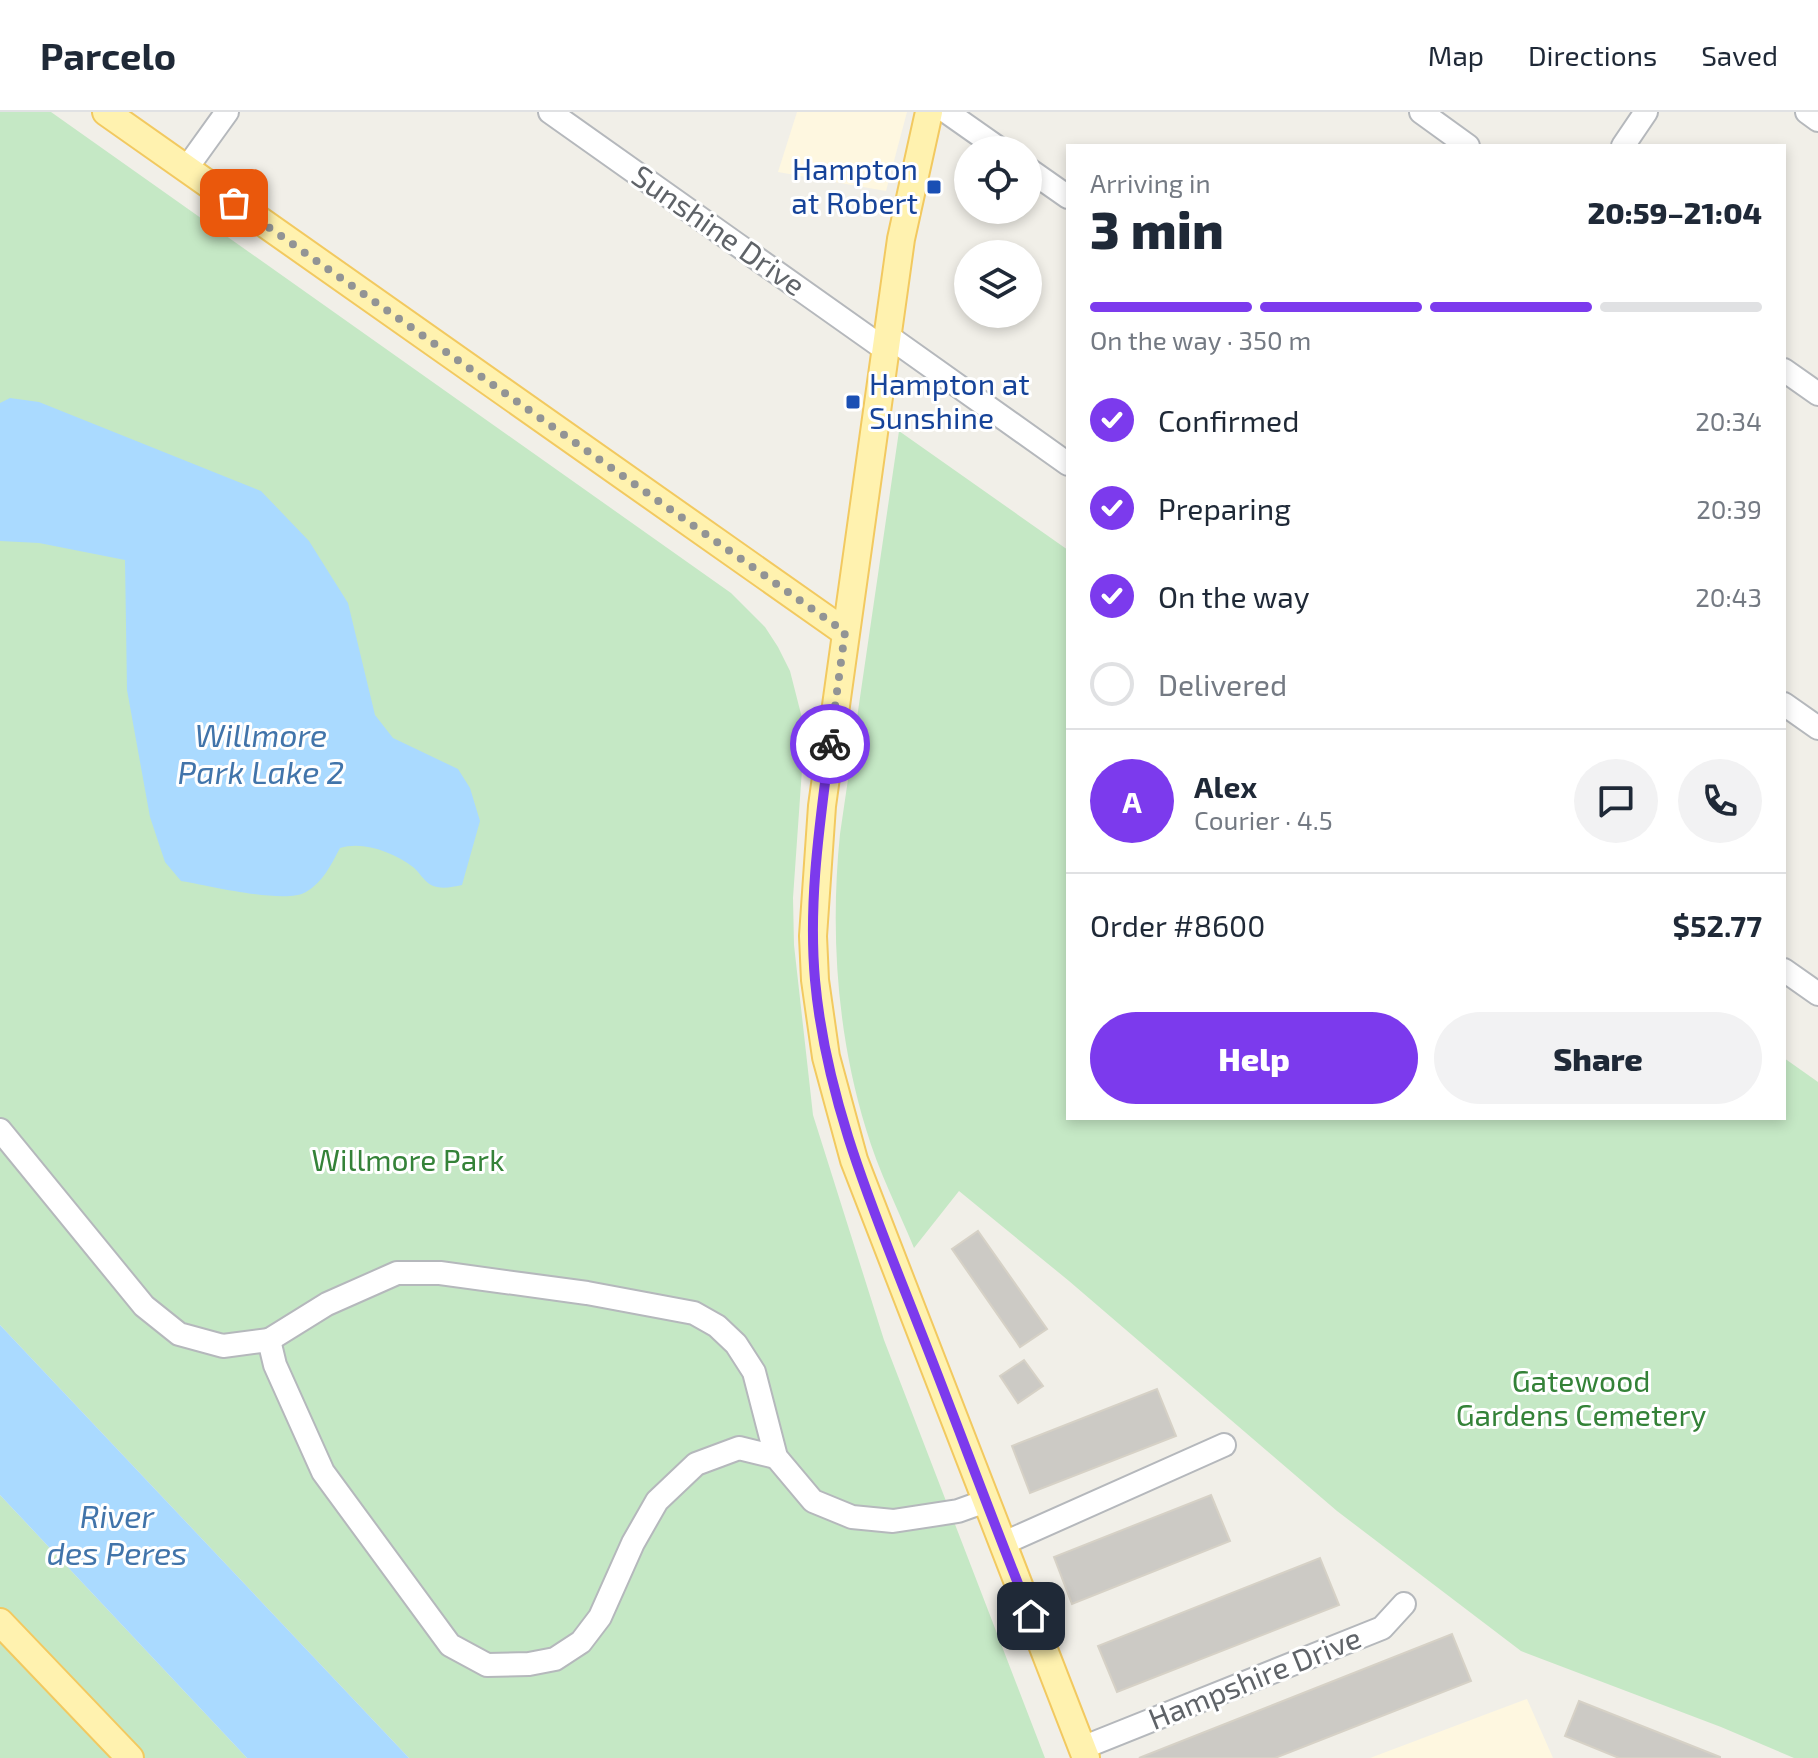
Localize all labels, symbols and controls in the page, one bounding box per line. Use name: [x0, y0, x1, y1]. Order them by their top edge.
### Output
text: Parcelo: [40, 32, 176, 78]
text: Map: [1428, 38, 1484, 72]
text: Directions: [1528, 38, 1657, 72]
text: Saved: [1701, 38, 1778, 72]
map controls: [954, 136, 1042, 328]
button: locate: [954, 136, 1042, 224]
place label: Hampton at Robert: [791, 150, 918, 220]
street label: Sunshine Drive: [626, 156, 813, 302]
text: Arriving in: [1090, 167, 1211, 198]
pin: [200, 169, 268, 237]
marker: Hampton at Robert: [925, 178, 943, 196]
icon: bag: [212, 181, 256, 225]
text: 20:59–21:04: [1588, 194, 1762, 230]
text: 3 min: [1090, 197, 1224, 259]
button: layers: [954, 240, 1042, 328]
text: On the way · 350 m: [1090, 324, 1311, 355]
place label: Hampton at Sunshine: [869, 365, 1030, 435]
marker: Hampton at Sunshine: [844, 393, 862, 411]
icon: check: [1090, 398, 1134, 442]
text: Confirmed: [1158, 402, 1299, 438]
text: 20:34: [1695, 405, 1762, 436]
icon: check: [1090, 486, 1134, 530]
text: Preparing: [1158, 490, 1291, 526]
text: 20:39: [1696, 493, 1762, 524]
icon: check: [1090, 574, 1134, 618]
text: On the way: [1158, 578, 1310, 614]
text: 20:43: [1695, 581, 1762, 612]
text: Delivered: [1158, 666, 1287, 702]
courier: [790, 704, 870, 784]
water label: Willmore Park Lake 2: [178, 715, 344, 790]
icon: bike: [808, 722, 852, 766]
button: chat: [1574, 759, 1658, 843]
button: phone: [1678, 759, 1762, 843]
text: Alex: [1194, 768, 1257, 804]
text: A: [1122, 783, 1142, 819]
text: Courier · 4.5: [1194, 804, 1333, 835]
text: Order #8600: [1090, 907, 1265, 943]
text: $52.77: [1673, 907, 1762, 943]
button: Help: [1090, 1012, 1418, 1104]
button: Share: [1434, 1012, 1762, 1104]
park label: Willmore Park: [312, 1141, 504, 1177]
park label: Gatewood Gardens Cemetery: [1456, 1362, 1706, 1432]
water label: River des Peres: [47, 1496, 187, 1571]
pin: [997, 1582, 1065, 1650]
icon: home: [1009, 1594, 1053, 1638]
street label: Hampshire Drive: [1143, 1618, 1366, 1736]

